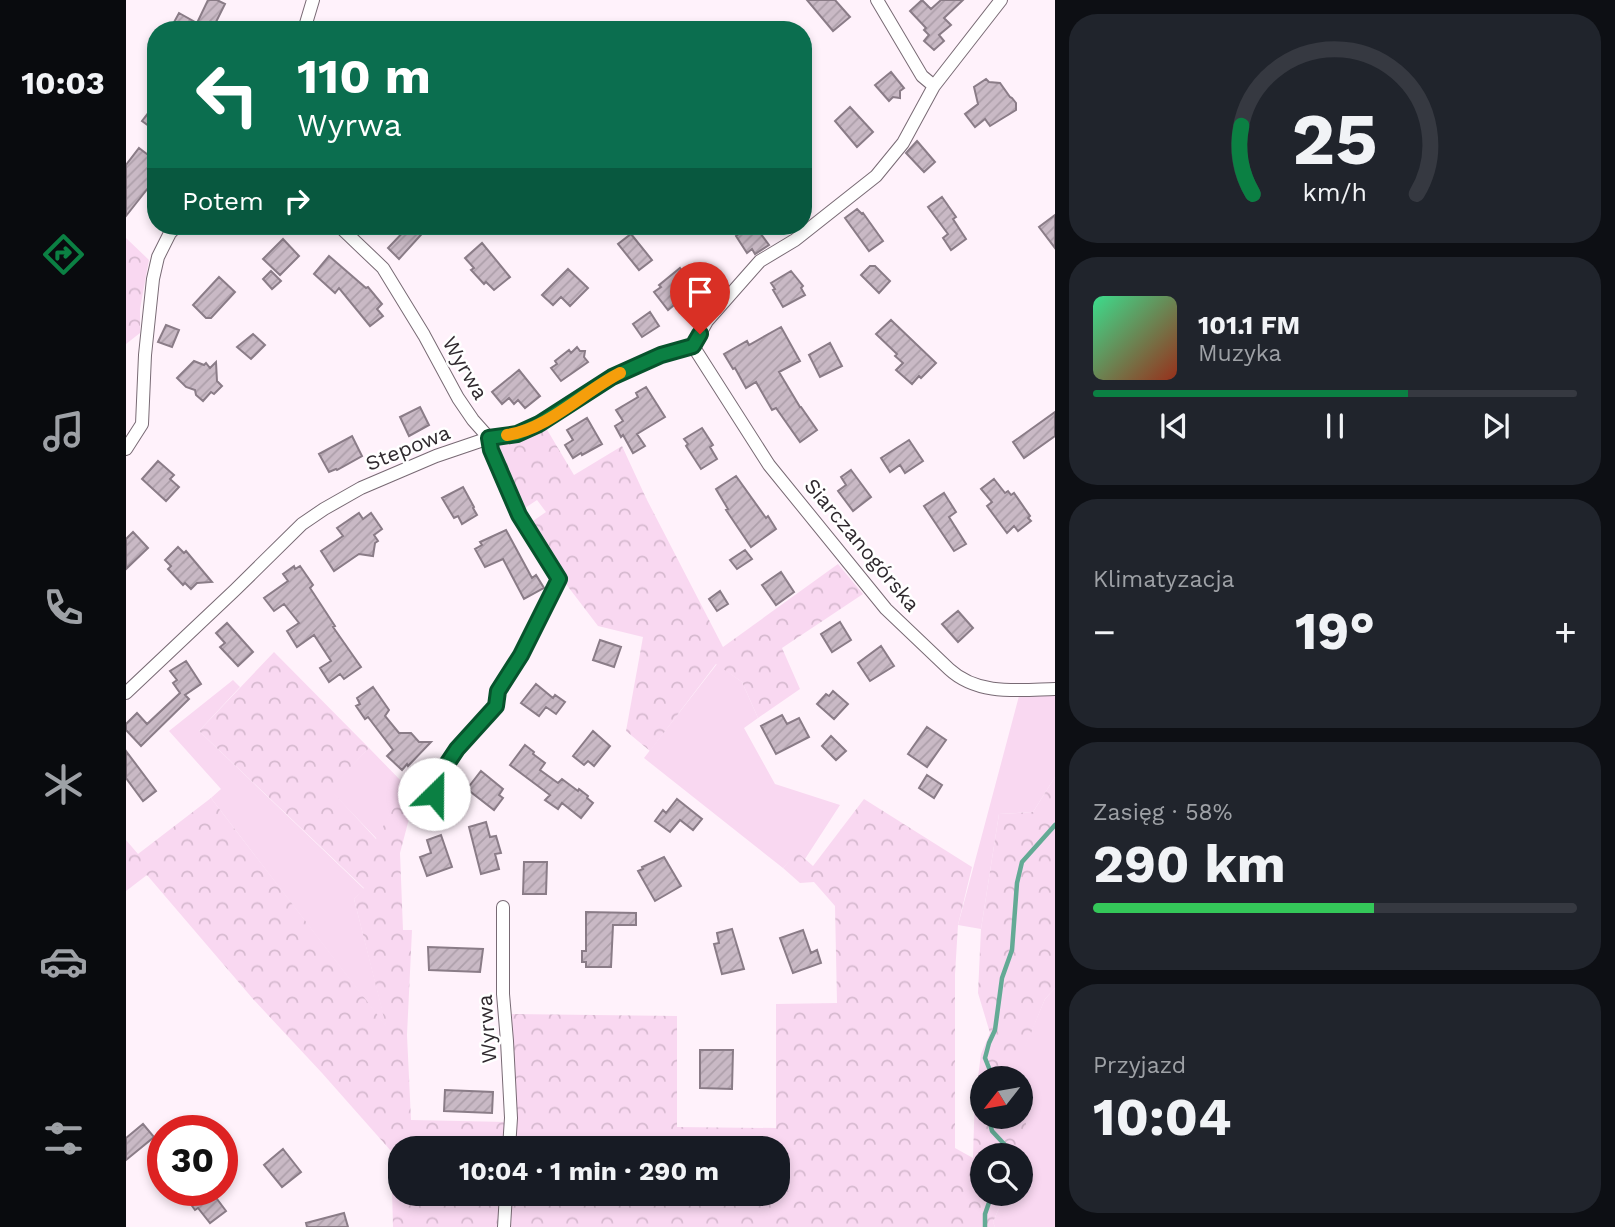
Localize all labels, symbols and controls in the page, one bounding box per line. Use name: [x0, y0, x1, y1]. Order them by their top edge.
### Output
text: 110 m: [297, 47, 431, 105]
icon: left: [182, 49, 273, 140]
text: 10:03: [21, 64, 105, 102]
text: 25: [1292, 97, 1378, 183]
text: Wyrwa: [297, 106, 402, 144]
text: km/h: [1303, 178, 1367, 207]
icon: right: [278, 182, 316, 220]
text: Potem: [182, 186, 264, 216]
icon: directions: [39, 230, 88, 279]
pin: [670, 262, 730, 334]
icon: arrive: [681, 273, 719, 311]
text: 101.1 FM: [1198, 310, 1300, 340]
street label: Wyrwa: [437, 332, 494, 404]
text: Muzyka: [1198, 340, 1282, 367]
icon: music: [39, 407, 88, 456]
icon: previous: [1155, 407, 1193, 445]
icon: pause: [1316, 407, 1354, 445]
icon: next: [1477, 407, 1515, 445]
street label: Stepowa: [362, 419, 454, 476]
street label: Siarczanogórska: [799, 473, 925, 616]
text: Klimatyzacja: [1093, 566, 1235, 593]
icon: phone: [39, 583, 88, 632]
text: 19°: [1295, 601, 1375, 662]
text: −: [1093, 610, 1116, 654]
text: +: [1554, 610, 1577, 654]
position arrow: [397, 757, 471, 831]
icon: climate: [39, 760, 88, 809]
text: Zasięg · 58%: [1093, 799, 1232, 826]
text: 290 km: [1093, 834, 1286, 895]
icon: car: [39, 937, 88, 986]
street label: Wyrwa: [472, 994, 501, 1064]
text: Przyjazd: [1093, 1052, 1186, 1079]
north arrow: [970, 1066, 1032, 1129]
map controls: [970, 1066, 1033, 1206]
text: 10:04: [1093, 1087, 1232, 1148]
icon: filters: [39, 1114, 88, 1163]
speed limit sign: 30: [147, 1115, 238, 1206]
button: search: [970, 1143, 1033, 1206]
text: 10:04 · 1 min · 290 m: [459, 1156, 719, 1186]

